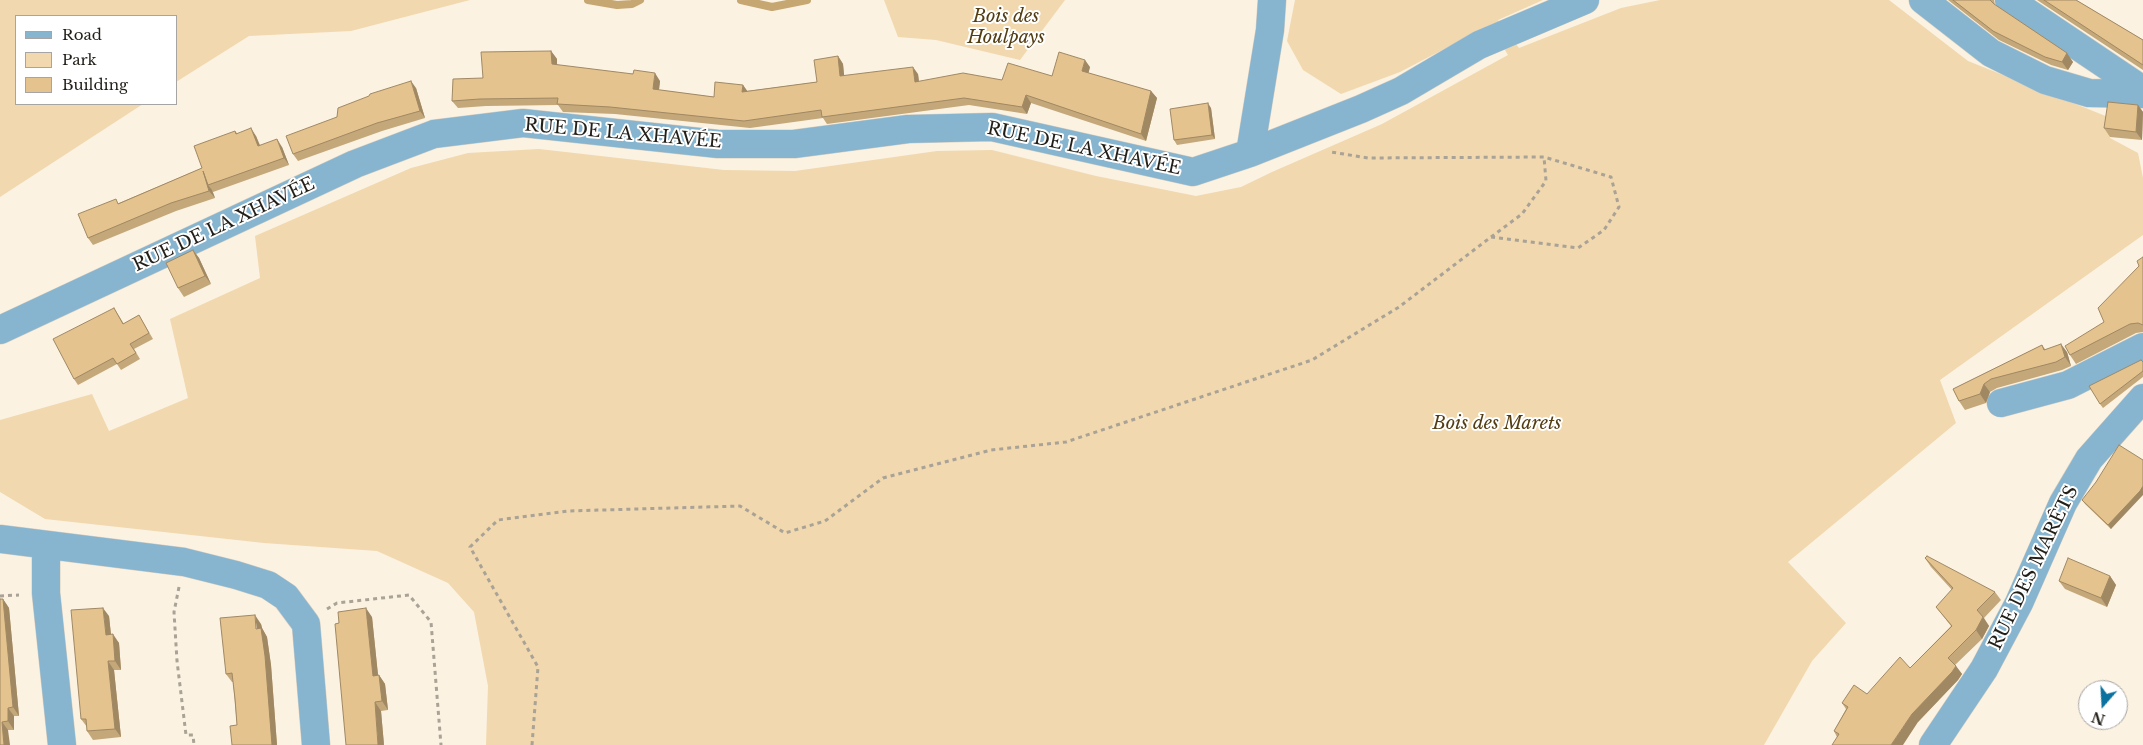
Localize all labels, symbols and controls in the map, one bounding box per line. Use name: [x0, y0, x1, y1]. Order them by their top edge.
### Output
park label: Bois des Houlpays: [967, 6, 1045, 48]
legend: [15, 15, 178, 105]
text: Road: [62, 25, 102, 44]
text: Park: [62, 50, 97, 69]
text: Building: [62, 75, 128, 94]
street label: RUE DE LA XHAVÉE: [524, 115, 722, 153]
street label: RUE DE LA XHAVÉE: [985, 118, 1183, 180]
street label: RUE DE LA XHAVÉE: [130, 173, 318, 277]
park label: Bois des Marets: [1433, 413, 1561, 435]
street label: RUE DES MARÊTS: [1985, 482, 2083, 654]
north arrow: [2078, 680, 2128, 730]
text: N: [2089, 708, 2108, 729]

